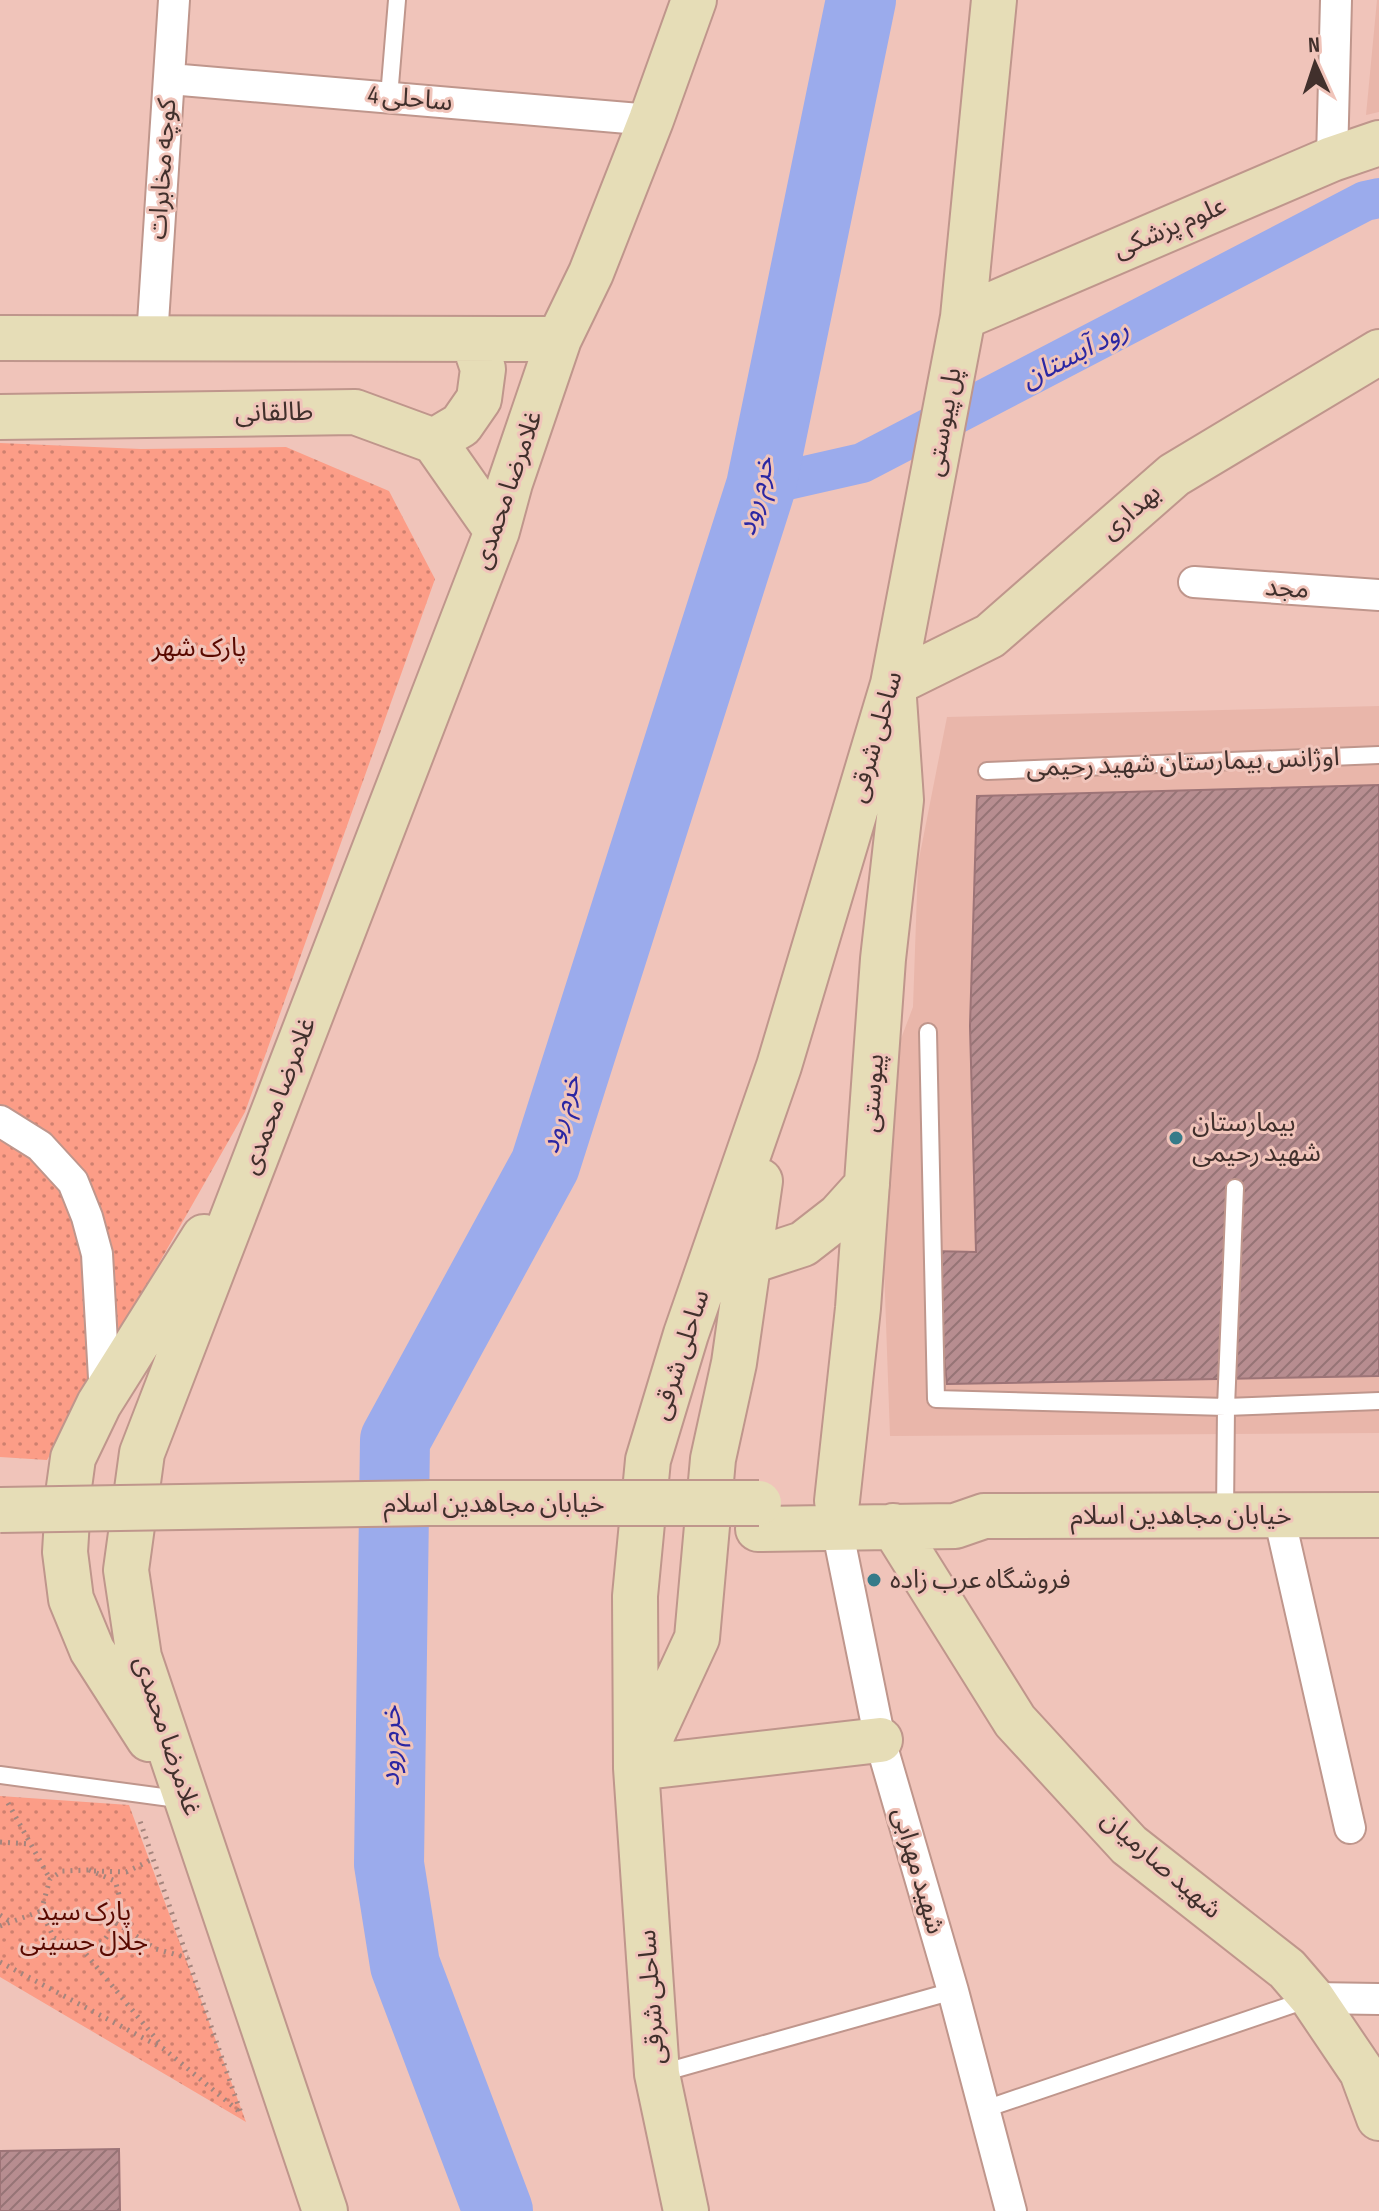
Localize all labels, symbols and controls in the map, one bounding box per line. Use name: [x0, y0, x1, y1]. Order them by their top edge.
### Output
north arrow: [1275, 24, 1355, 104]
text: N: [1307, 32, 1321, 59]
street label: ساحلی 4: [366, 80, 454, 118]
street label: کوچه مخابرات: [143, 97, 183, 241]
street label: علوم پزشکی: [1109, 190, 1232, 268]
water label: رود آبستان: [1016, 313, 1134, 395]
street label: پل پیوستی: [919, 365, 969, 479]
street label: طالقانی: [234, 397, 314, 429]
street label: غلامرضا محمدی: [466, 407, 550, 573]
water label: خرم رود: [730, 452, 785, 540]
street label: بهداری: [1095, 478, 1167, 546]
street label: مجد: [1264, 572, 1310, 606]
park label: پارک شهر: [151, 633, 246, 664]
street label: ساحلی شرقی: [842, 668, 910, 806]
street label: اوژانس بیمارستان شهید رحیمی: [1026, 742, 1340, 784]
street label: غلامرضا محمدی: [235, 1013, 323, 1179]
street label: پیوستی: [855, 1053, 891, 1133]
water label: خرم رود: [533, 1070, 592, 1158]
place label: بیمارستان شهید رحیمی: [1192, 1108, 1321, 1169]
marker: بیمارستان شهید رحیمی: [1167, 1129, 1185, 1147]
street label: ساحلی شرقی: [645, 1286, 717, 1424]
street label: خیابان مجاهدین اسلام: [383, 1489, 605, 1523]
street label: خیابان مجاهدین اسلام: [1070, 1501, 1292, 1535]
place label: فروشگاه عرب زاده: [890, 1565, 1071, 1596]
marker: فروشگاه عرب زاده: [865, 1571, 883, 1589]
street label: غلامرضا محمدی: [127, 1652, 207, 1820]
water label: خرم رود: [374, 1705, 411, 1787]
street label: شهید مهرابی: [885, 1804, 951, 1938]
street label: شهید صارمیان: [1094, 1804, 1228, 1926]
park label: پارک سید جلال حسینی: [20, 1897, 148, 1958]
street label: ساحلی شرقی: [632, 1929, 672, 2065]

